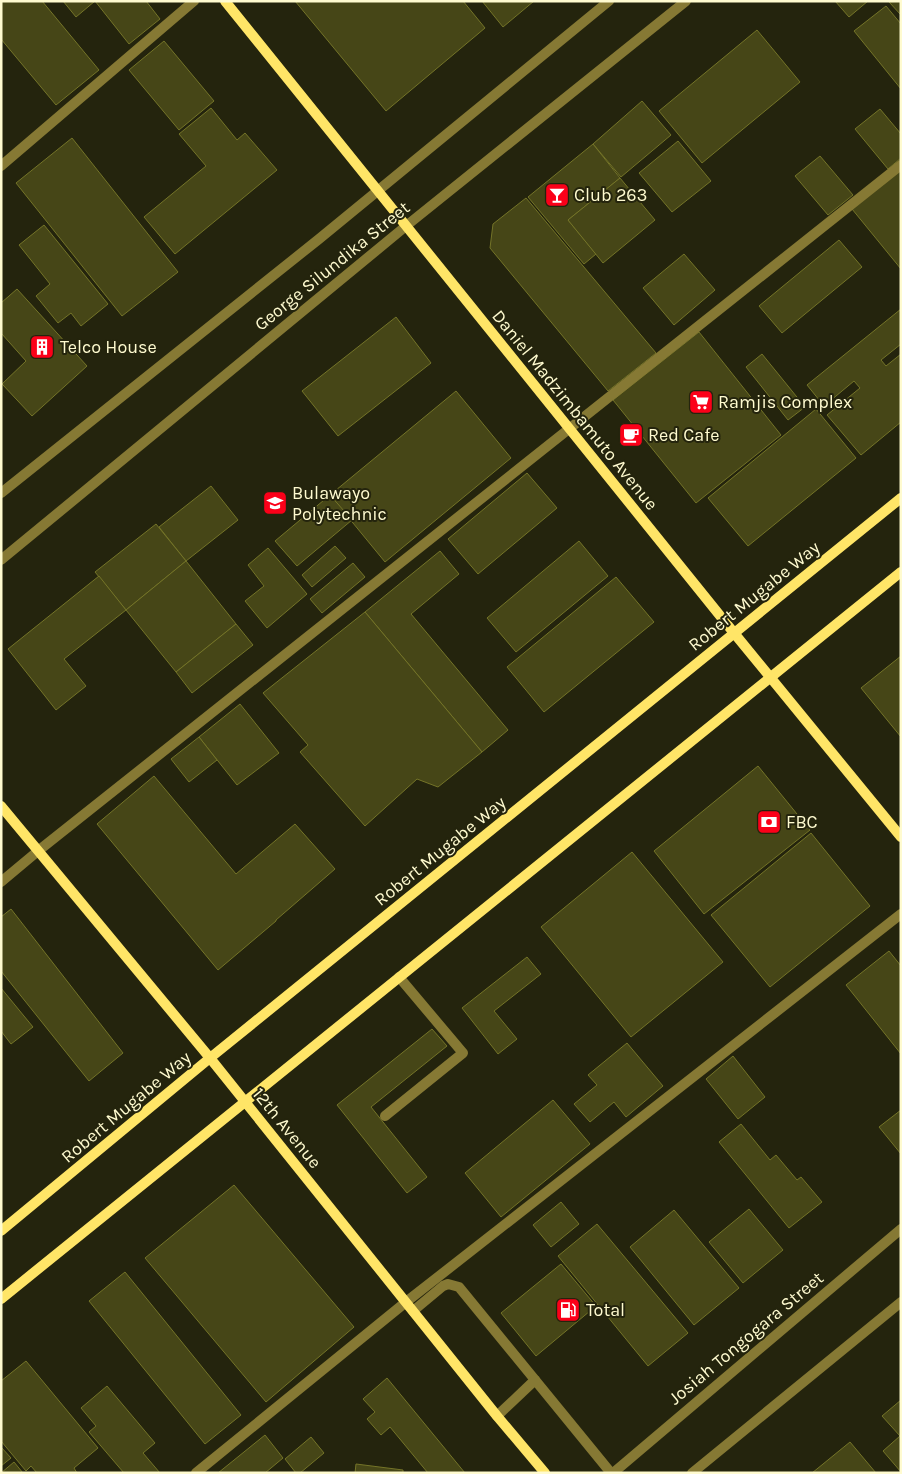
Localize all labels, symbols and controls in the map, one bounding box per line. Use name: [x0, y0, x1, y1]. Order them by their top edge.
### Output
bar icon: Club 263: [544, 182, 570, 208]
place label: Club 263: [574, 184, 647, 206]
street label: George Silundika Street: [250, 196, 414, 335]
street label: Daniel Madzimbamuto Avenue: [487, 305, 663, 515]
building icon: Telco House: [29, 334, 55, 360]
place label: Telco House: [60, 336, 157, 358]
supermarket icon: Ramjis Complex: [688, 389, 714, 415]
place label: Ramjis Complex: [718, 391, 852, 413]
cafe icon: Red Cafe: [618, 422, 644, 448]
place label: Red Cafe: [648, 424, 720, 446]
place label: Bulawayo Polytechnic: [292, 482, 387, 525]
school or university icon: Bulawayo Polytechnic: [262, 490, 288, 516]
street label: Robert Mugabe Way: [684, 536, 825, 656]
street label: Robert Mugabe Way: [370, 791, 511, 911]
bank icon: FBC: [756, 809, 782, 835]
place label: FBC: [786, 811, 818, 833]
street label: Robert Mugabe Way: [57, 1046, 196, 1168]
street label: 12th Avenue: [248, 1083, 326, 1173]
street label: Josiah Tongogara Street: [664, 1267, 828, 1409]
fuel station icon: Total: [555, 1297, 581, 1323]
place label: Total: [586, 1299, 625, 1321]

